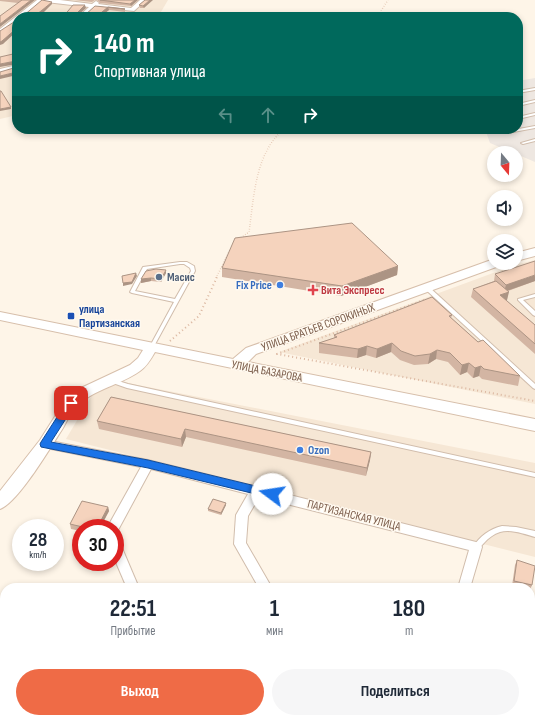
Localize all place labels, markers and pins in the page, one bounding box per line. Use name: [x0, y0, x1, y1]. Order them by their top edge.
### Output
place label: Масис: [167, 270, 195, 285]
marker: Масис: [154, 272, 164, 282]
place label: Fix Price: [236, 278, 272, 293]
marker: Fix Price: [275, 280, 285, 290]
place label: Вита Экспресс: [321, 283, 385, 298]
marker: Вита Экспресс: [308, 285, 318, 295]
place label: улица Партизанская: [79, 302, 140, 331]
marker: улица Партизанская: [66, 311, 76, 321]
pin: [54, 386, 88, 420]
place label: Ozon: [308, 443, 329, 458]
marker: Ozon: [295, 445, 305, 455]

